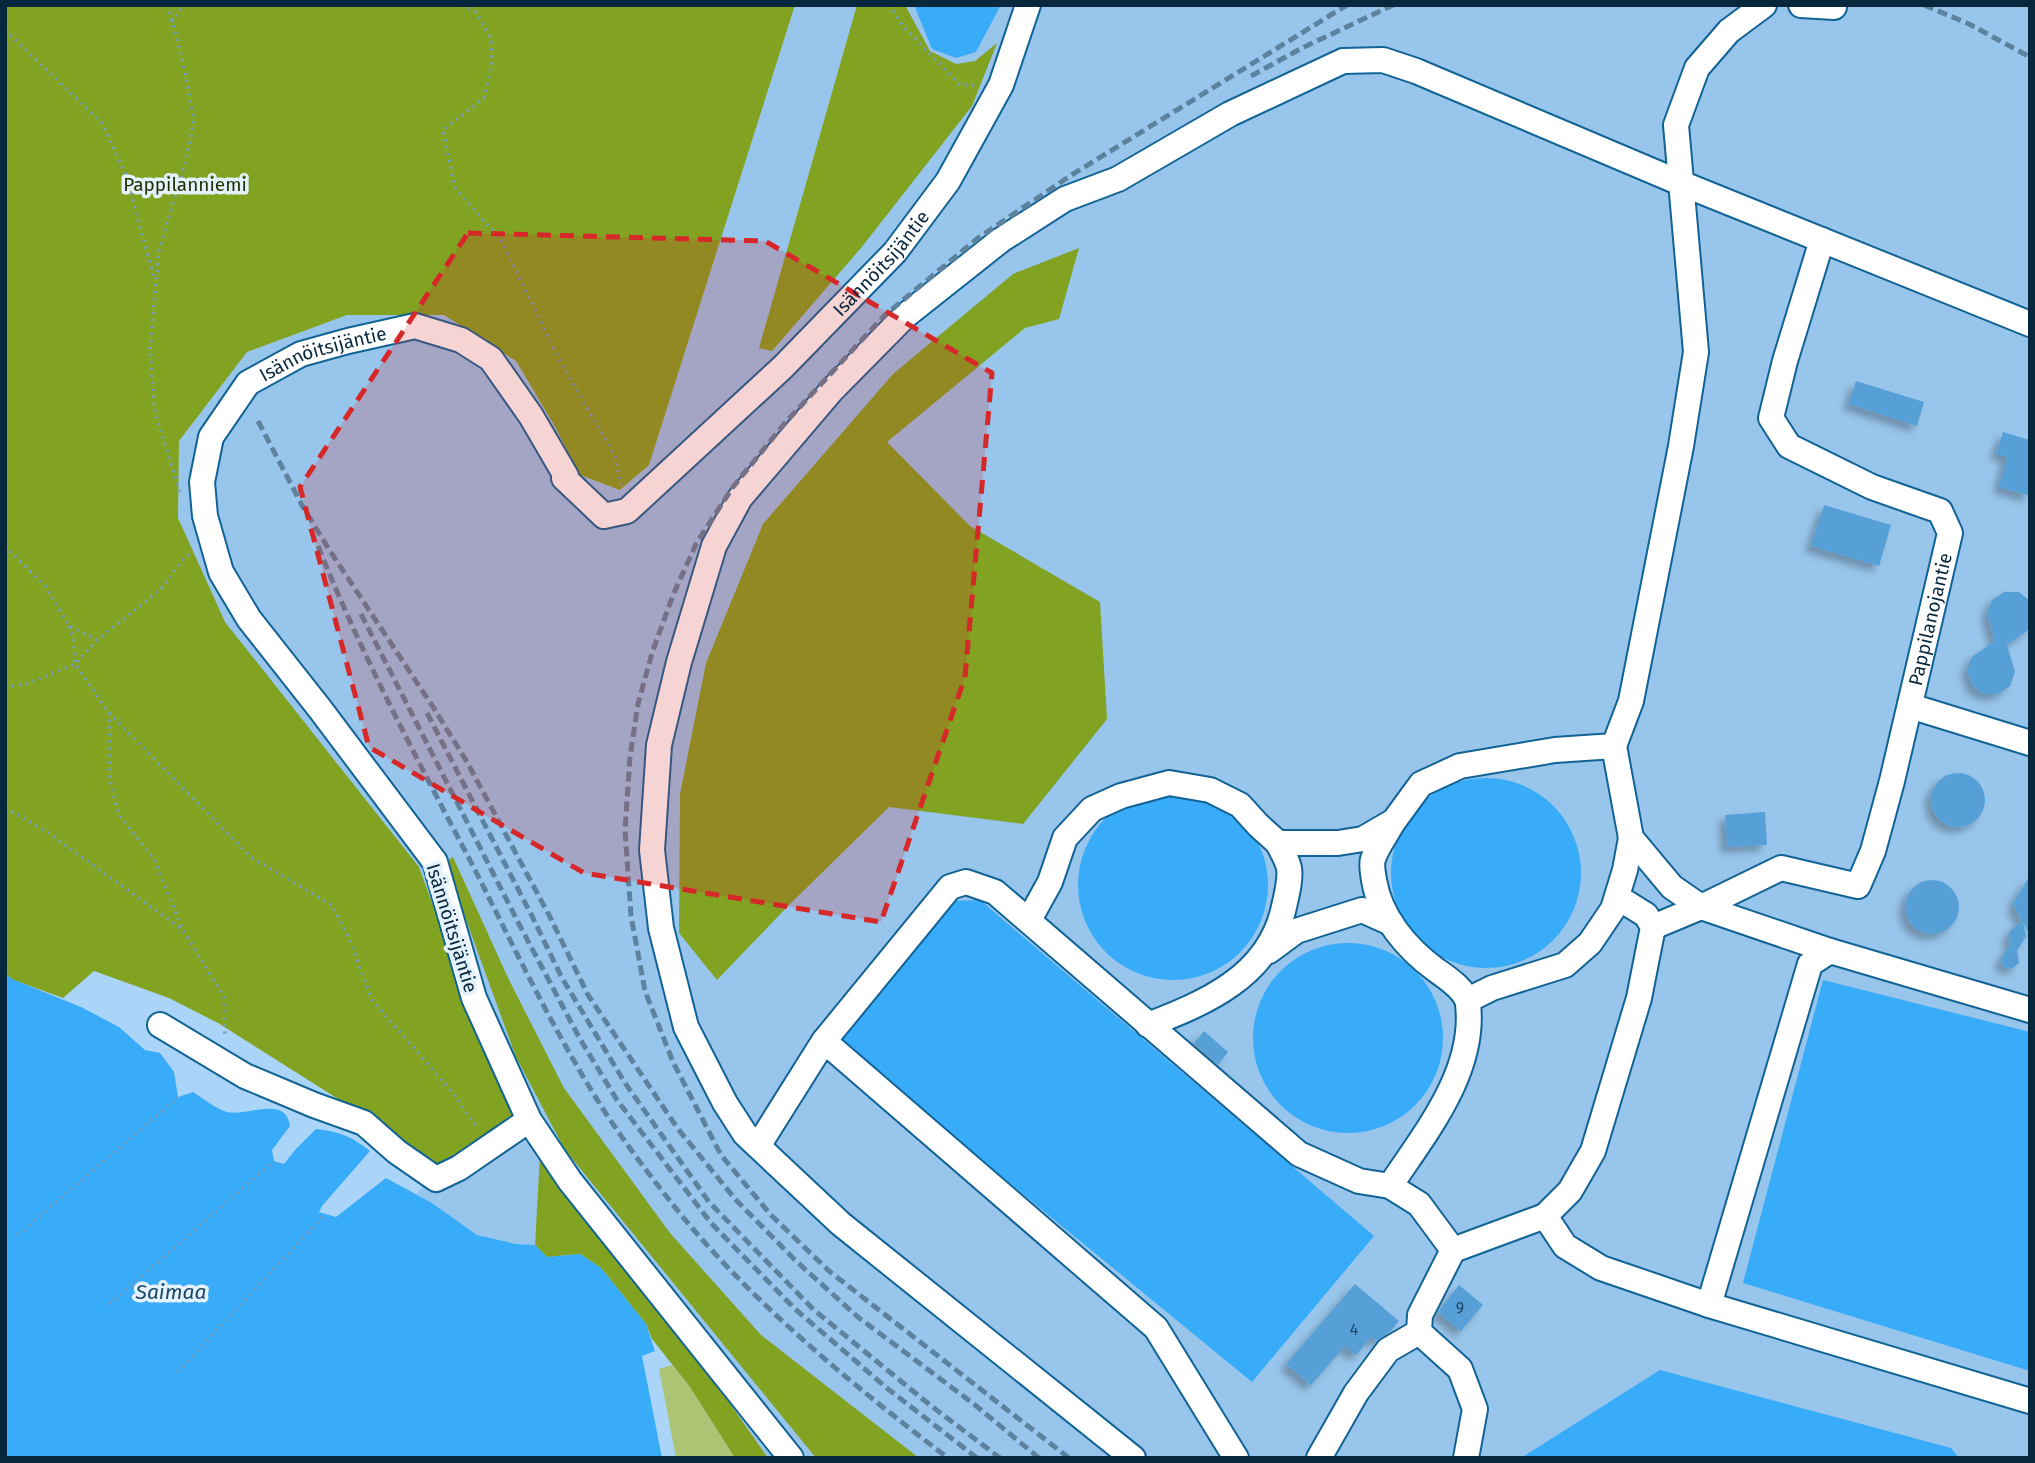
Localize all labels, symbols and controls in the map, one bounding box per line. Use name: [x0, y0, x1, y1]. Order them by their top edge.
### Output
park label: Pappilanniemi: [123, 173, 247, 196]
street label: Isännöitsijäntie: [828, 206, 934, 321]
street label: Isännöitsijäntie: [255, 321, 389, 386]
street label: Pappilanojantie: [1903, 550, 1957, 688]
street label: Isännöitsijäntie: [421, 861, 483, 995]
water label: Saimaa: [135, 1279, 206, 1305]
house number: 9: [1456, 1299, 1464, 1318]
house number: 4: [1350, 1320, 1359, 1339]

